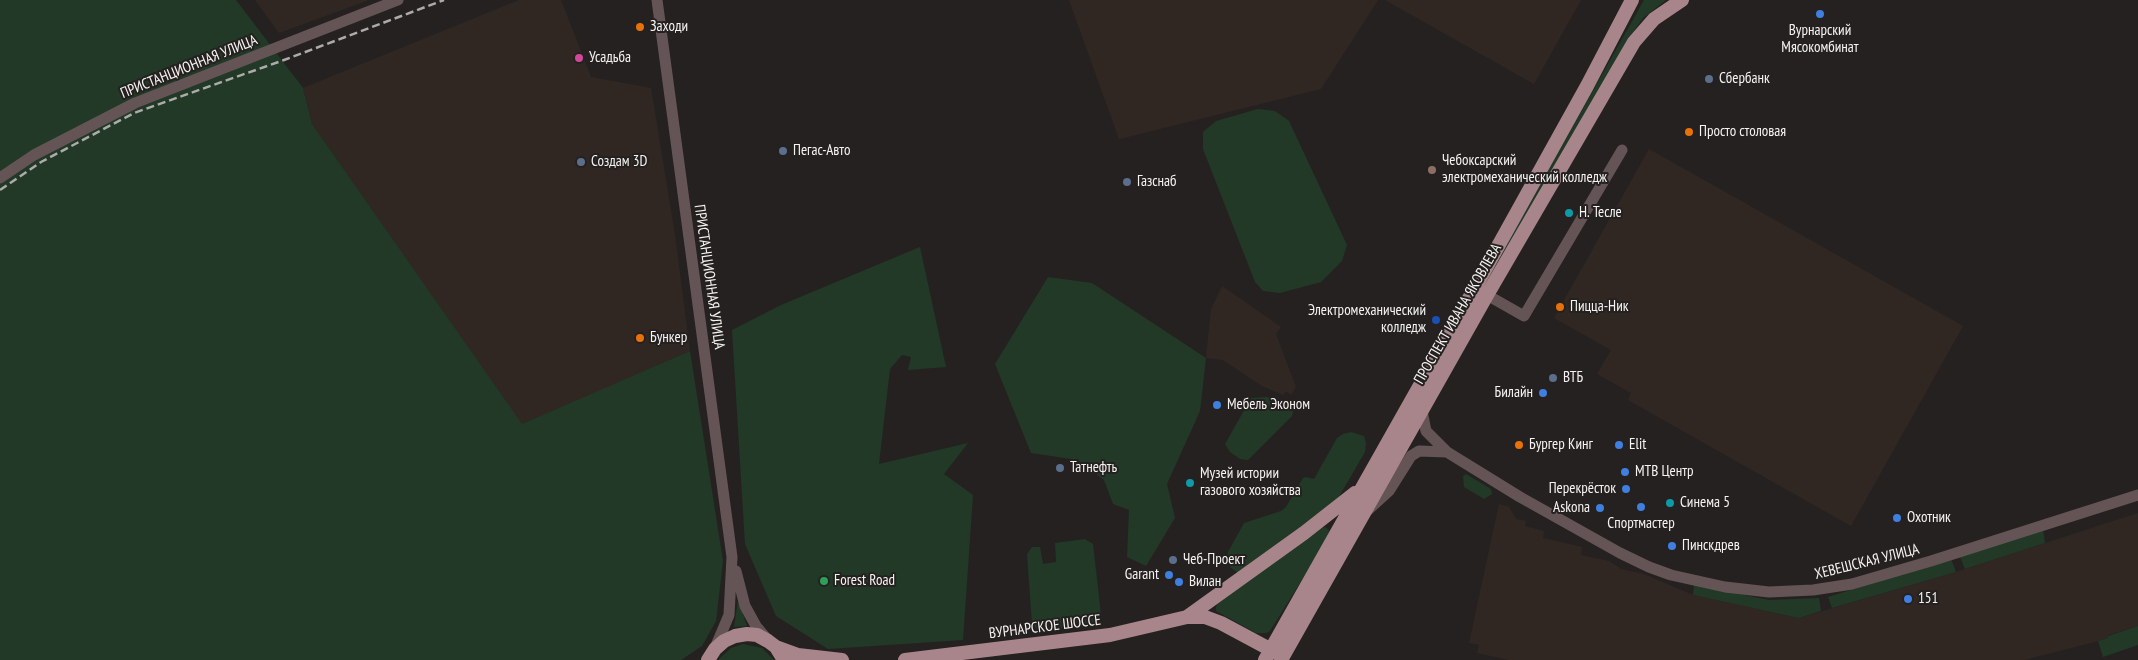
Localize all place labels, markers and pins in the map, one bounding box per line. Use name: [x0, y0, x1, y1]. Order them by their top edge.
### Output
marker: Вурнарский Мясокомбинат: [1814, 8, 1826, 20]
place label: Заходи: [650, 18, 688, 36]
marker: Заходи: [634, 21, 646, 33]
place label: Вурнарский Мясокомбинат: [1781, 22, 1859, 57]
place label: Усадьба: [589, 49, 631, 67]
marker: Усадьба: [573, 52, 585, 64]
place label: Сбербанк: [1719, 70, 1770, 88]
marker: Сбербанк: [1703, 73, 1715, 85]
place label: Просто столовая: [1699, 123, 1786, 141]
marker: Просто столовая: [1683, 126, 1695, 138]
place label: Пегас-Авто: [793, 142, 850, 160]
marker: Пегас-Авто: [777, 145, 789, 157]
place label: Чебоксарский электромеханический колледж: [1442, 152, 1607, 187]
place label: Создам 3D: [591, 153, 647, 171]
marker: Создам 3D: [575, 156, 587, 168]
marker: Чебоксарский электромеханический колледж: [1426, 164, 1438, 176]
place label: Газснаб: [1137, 173, 1177, 191]
marker: Газснаб: [1121, 176, 1133, 188]
place label: Н. Тесле: [1579, 204, 1622, 222]
marker: Н. Тесле: [1563, 207, 1575, 219]
place label: Пицца-Ник: [1570, 298, 1629, 316]
marker: Пицца-Ник: [1554, 301, 1566, 313]
place label: Электромеханический колледж: [1308, 302, 1426, 337]
marker: Электромеханический колледж: [1430, 314, 1442, 326]
place label: Бункер: [650, 329, 687, 347]
marker: Бункер: [634, 332, 646, 344]
place label: ВТБ: [1563, 369, 1583, 387]
marker: ВТБ: [1547, 372, 1559, 384]
place label: Билайн: [1495, 384, 1533, 402]
marker: Билайн: [1537, 387, 1549, 399]
place label: Мебель Эконом: [1227, 396, 1310, 414]
marker: Мебель Эконом: [1211, 399, 1223, 411]
place label: Бургер Кинг: [1529, 436, 1593, 454]
place label: Elit: [1629, 436, 1646, 454]
marker: Бургер Кинг: [1513, 439, 1525, 451]
marker: Elit: [1613, 439, 1625, 451]
place label: Татнефть: [1070, 459, 1117, 477]
marker: Татнефть: [1054, 462, 1066, 474]
place label: МТВ Центр: [1635, 463, 1694, 481]
place label: Музей истории газового хозяйства: [1200, 465, 1301, 500]
marker: МТВ Центр: [1619, 466, 1631, 478]
marker: Музей истории газового хозяйства: [1184, 477, 1196, 489]
place label: Перекрёсток: [1549, 480, 1616, 498]
marker: Перекрёсток: [1620, 483, 1632, 495]
place label: Синема 5: [1680, 494, 1730, 512]
marker: Синема 5: [1664, 497, 1676, 509]
place label: Askona: [1553, 499, 1590, 517]
marker: Спортмастер: [1635, 501, 1647, 513]
marker: Askona: [1594, 502, 1606, 514]
place label: Охотник: [1907, 509, 1951, 527]
marker: Охотник: [1891, 512, 1903, 524]
place label: Спортмастер: [1607, 515, 1675, 533]
place label: Пинскдрев: [1682, 537, 1740, 555]
marker: Пинскдрев: [1666, 540, 1678, 552]
place label: Чеб-Проект: [1183, 551, 1245, 569]
marker: Чеб-Проект: [1167, 554, 1179, 566]
place label: Garant: [1125, 566, 1159, 584]
marker: Garant: [1163, 569, 1175, 581]
place label: Forest Road: [834, 572, 895, 590]
place label: Вилан: [1189, 573, 1221, 591]
marker: Forest Road: [818, 575, 830, 587]
marker: Вилан: [1173, 576, 1185, 588]
place label: 151: [1918, 590, 1938, 608]
marker: 151: [1902, 593, 1914, 605]

